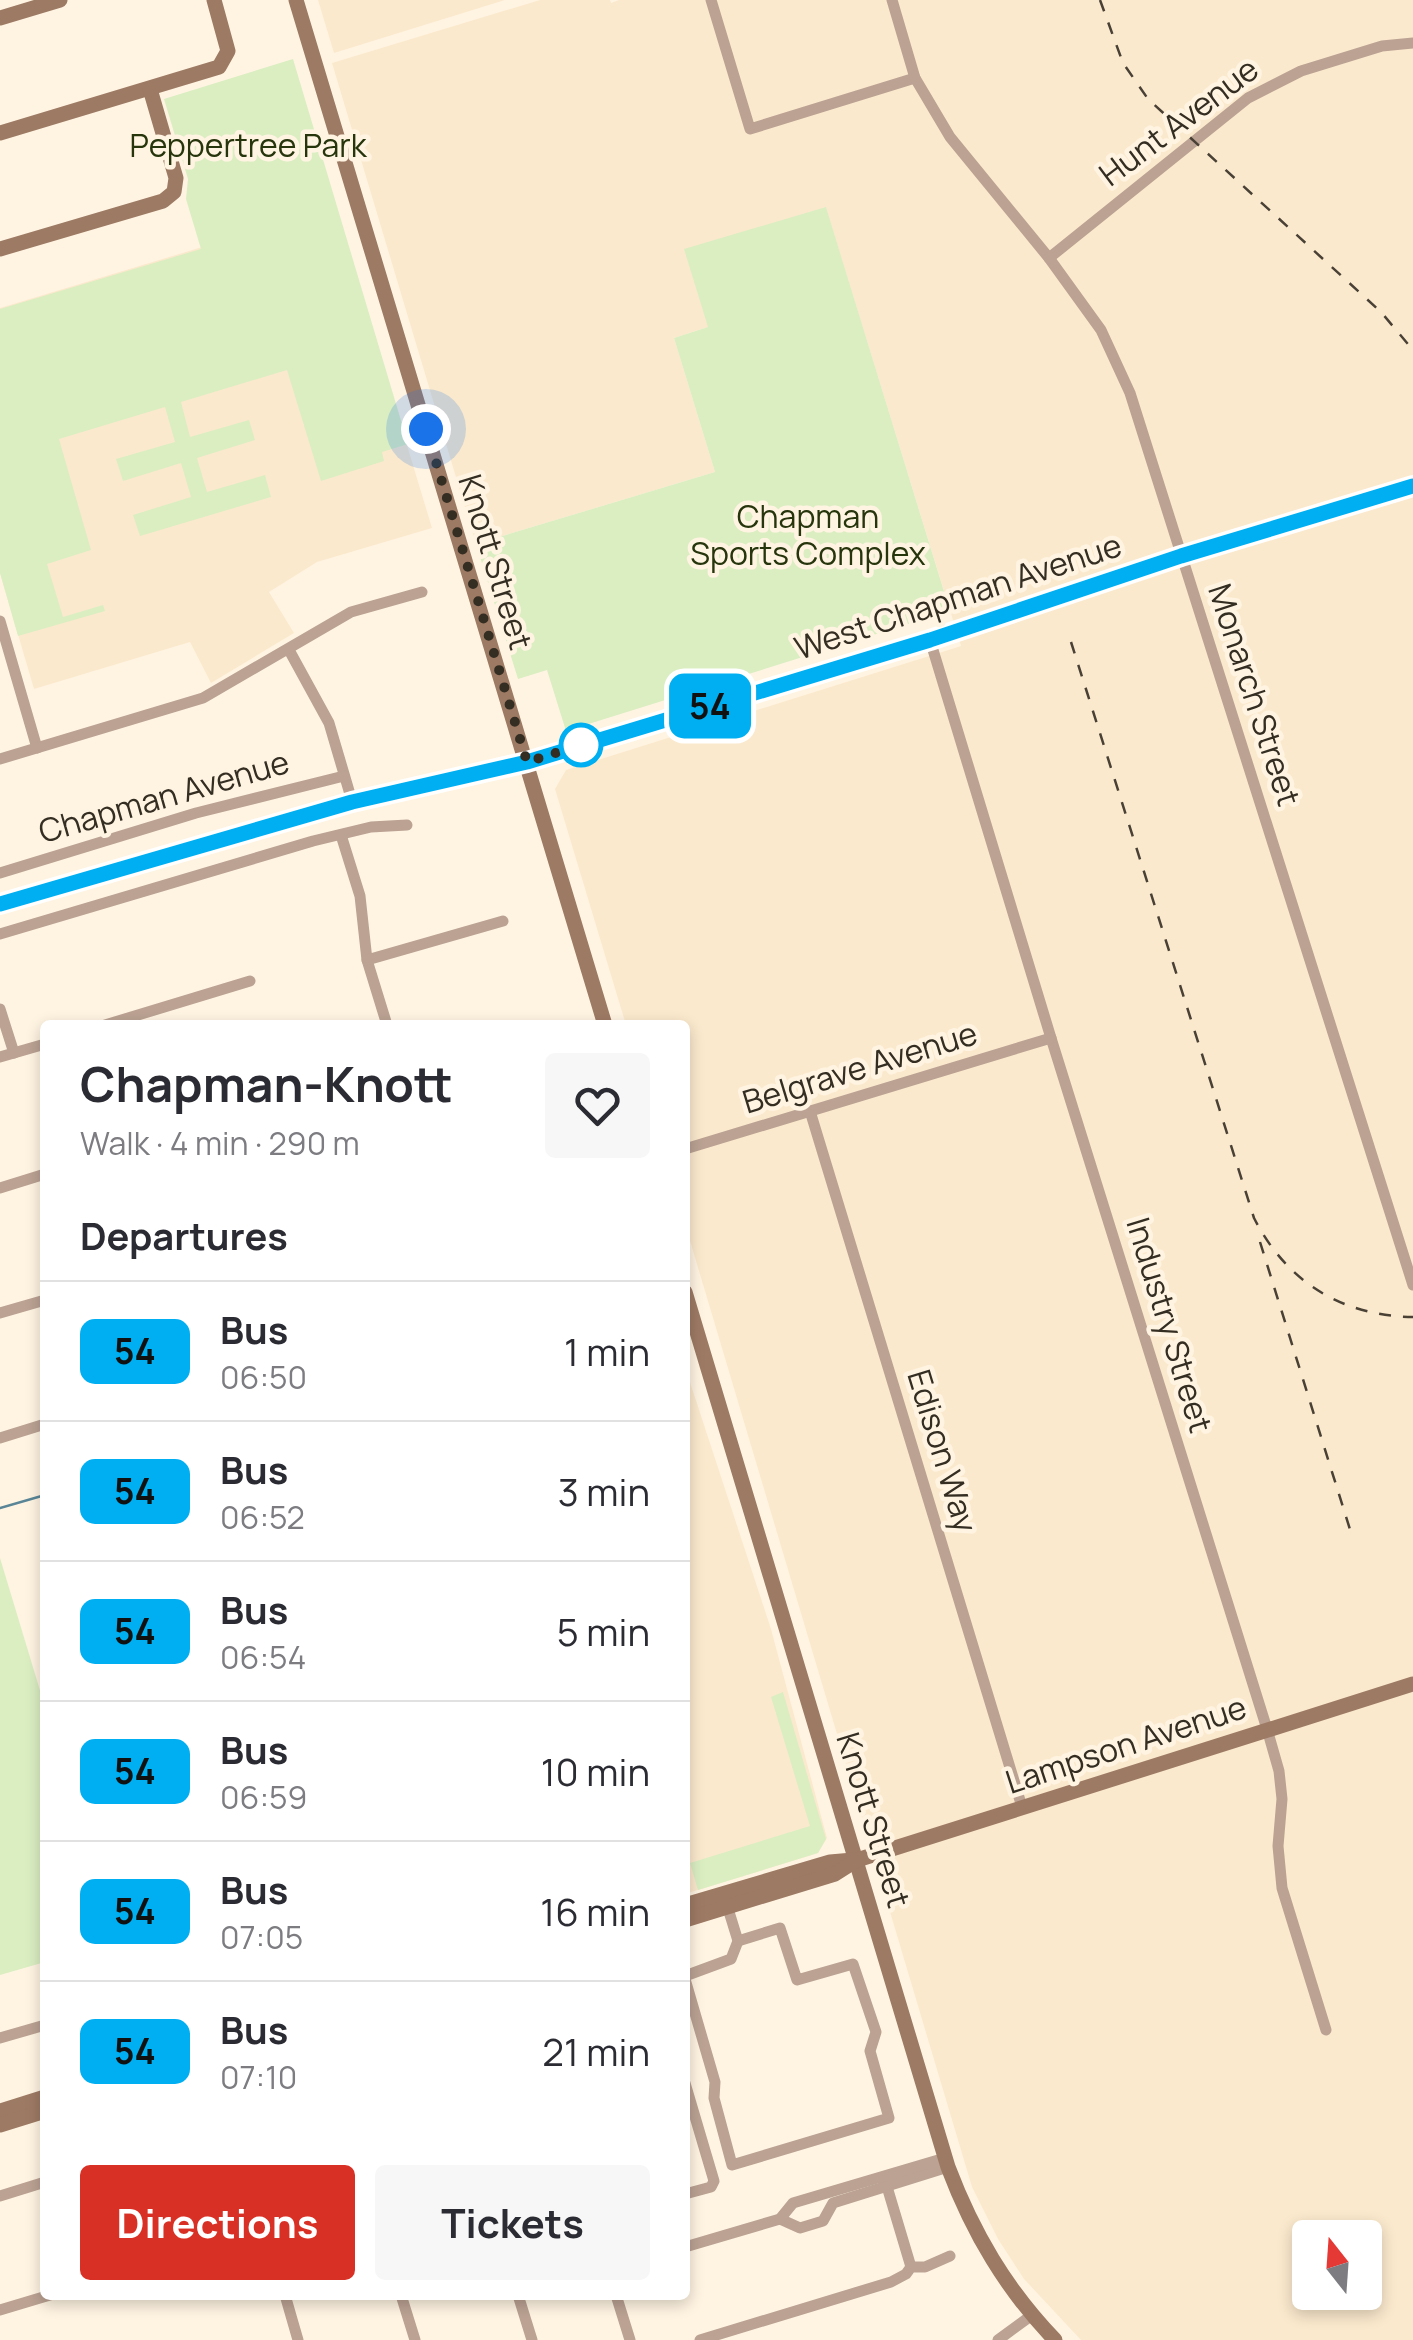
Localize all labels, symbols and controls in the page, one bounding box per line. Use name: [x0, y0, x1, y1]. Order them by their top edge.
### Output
street label: Hunt Avenue: [1090, 47, 1267, 196]
park label: Peppertree Park: [129, 123, 368, 167]
your location: [401, 404, 451, 454]
street label: Knott Street: [448, 469, 543, 655]
park label: Chapman Sports Complex: [690, 494, 926, 575]
street label: West Chapman Avenue: [789, 522, 1127, 670]
street label: Monarch Street: [1198, 578, 1312, 811]
line badge: 54: [665, 674, 755, 738]
text: 54: [689, 682, 731, 730]
unlabelled marker: [560, 724, 602, 766]
street label: Chapman Avenue: [33, 739, 294, 853]
street label: Belgrave Avenue: [737, 1010, 982, 1124]
text: Chapman-Knott: [80, 1051, 453, 1116]
button: heart: [545, 1053, 650, 1158]
text: Walk · 4 min · 290 m: [80, 1121, 360, 1165]
text: Departures: [80, 1209, 288, 1261]
street label: Industry Street: [1116, 1212, 1224, 1438]
text: Bus: [220, 1303, 288, 1355]
text: 1 min: [564, 1325, 650, 1377]
text: 54: [114, 1327, 156, 1375]
text: 06:50: [220, 1355, 307, 1399]
street label: Edison Way: [897, 1364, 989, 1538]
text: Bus: [220, 1443, 288, 1495]
text: 3 min: [558, 1465, 650, 1517]
text: 54: [114, 1467, 156, 1515]
text: 06:52: [220, 1495, 305, 1539]
text: Bus: [220, 1583, 288, 1635]
text: 5 min: [557, 1605, 650, 1657]
text: 54: [114, 1607, 156, 1655]
text: 06:54: [220, 1635, 306, 1679]
street label: Lampson Avenue: [1000, 1684, 1252, 1804]
text: Bus: [220, 1723, 288, 1775]
street label: Knott Street: [826, 1727, 921, 1913]
text: 10 min: [541, 1745, 650, 1797]
text: 54: [114, 1747, 156, 1795]
text: 06:59: [220, 1775, 307, 1819]
text: Bus: [220, 1863, 288, 1915]
text: 16 min: [540, 1885, 650, 1937]
text: 54: [114, 1887, 156, 1935]
text: 07:05: [220, 1915, 303, 1959]
text: Bus: [220, 2003, 288, 2055]
text: 21 min: [542, 2025, 650, 2077]
text: 54: [114, 2027, 156, 2075]
text: 07:10: [220, 2055, 297, 2099]
button: Directions: [80, 2165, 355, 2280]
button: Tickets: [375, 2165, 650, 2280]
north arrow: [1292, 2220, 1382, 2310]
map controls: [1292, 2220, 1382, 2310]

